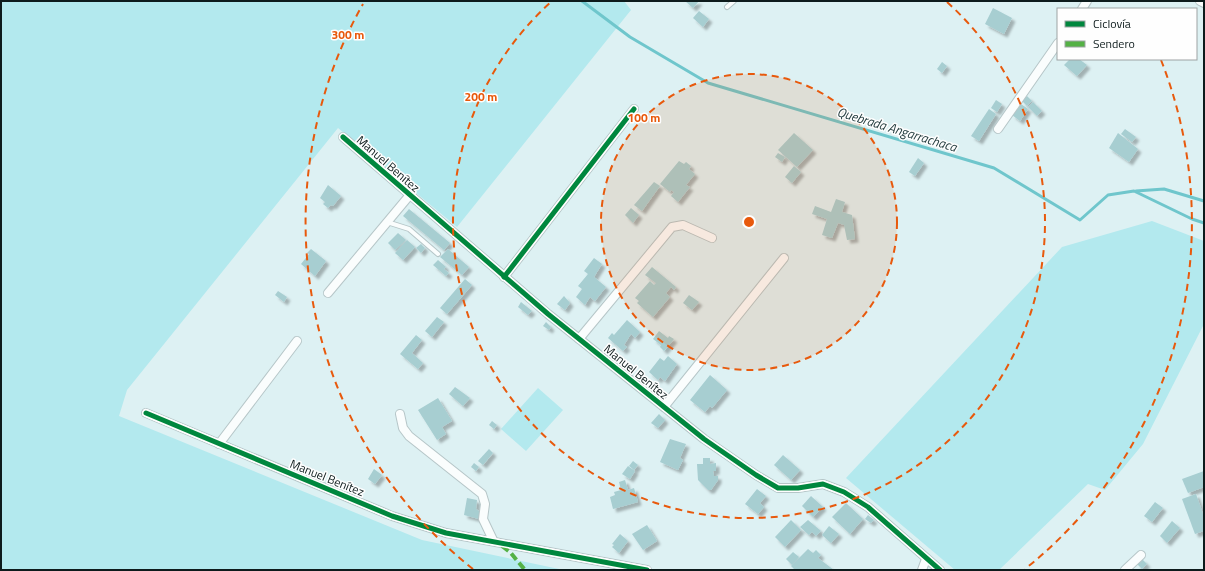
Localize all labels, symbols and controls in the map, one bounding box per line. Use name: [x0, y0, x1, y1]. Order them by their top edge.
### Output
legend: [1057, 8, 1197, 60]
text: Ciclovía: [1093, 14, 1131, 33]
text: 300 m: [332, 25, 364, 44]
text: Sendero: [1093, 34, 1135, 53]
text: 200 m: [465, 87, 497, 106]
water label: Quebrada Angarrachaca: [835, 101, 961, 157]
text: 100 m: [628, 108, 660, 127]
street label: Manuel Benítez: [352, 131, 424, 197]
centre of rings: [742, 215, 756, 229]
street label: Manuel Benítez: [600, 339, 673, 404]
street label: Manuel Benítez: [287, 454, 367, 501]

